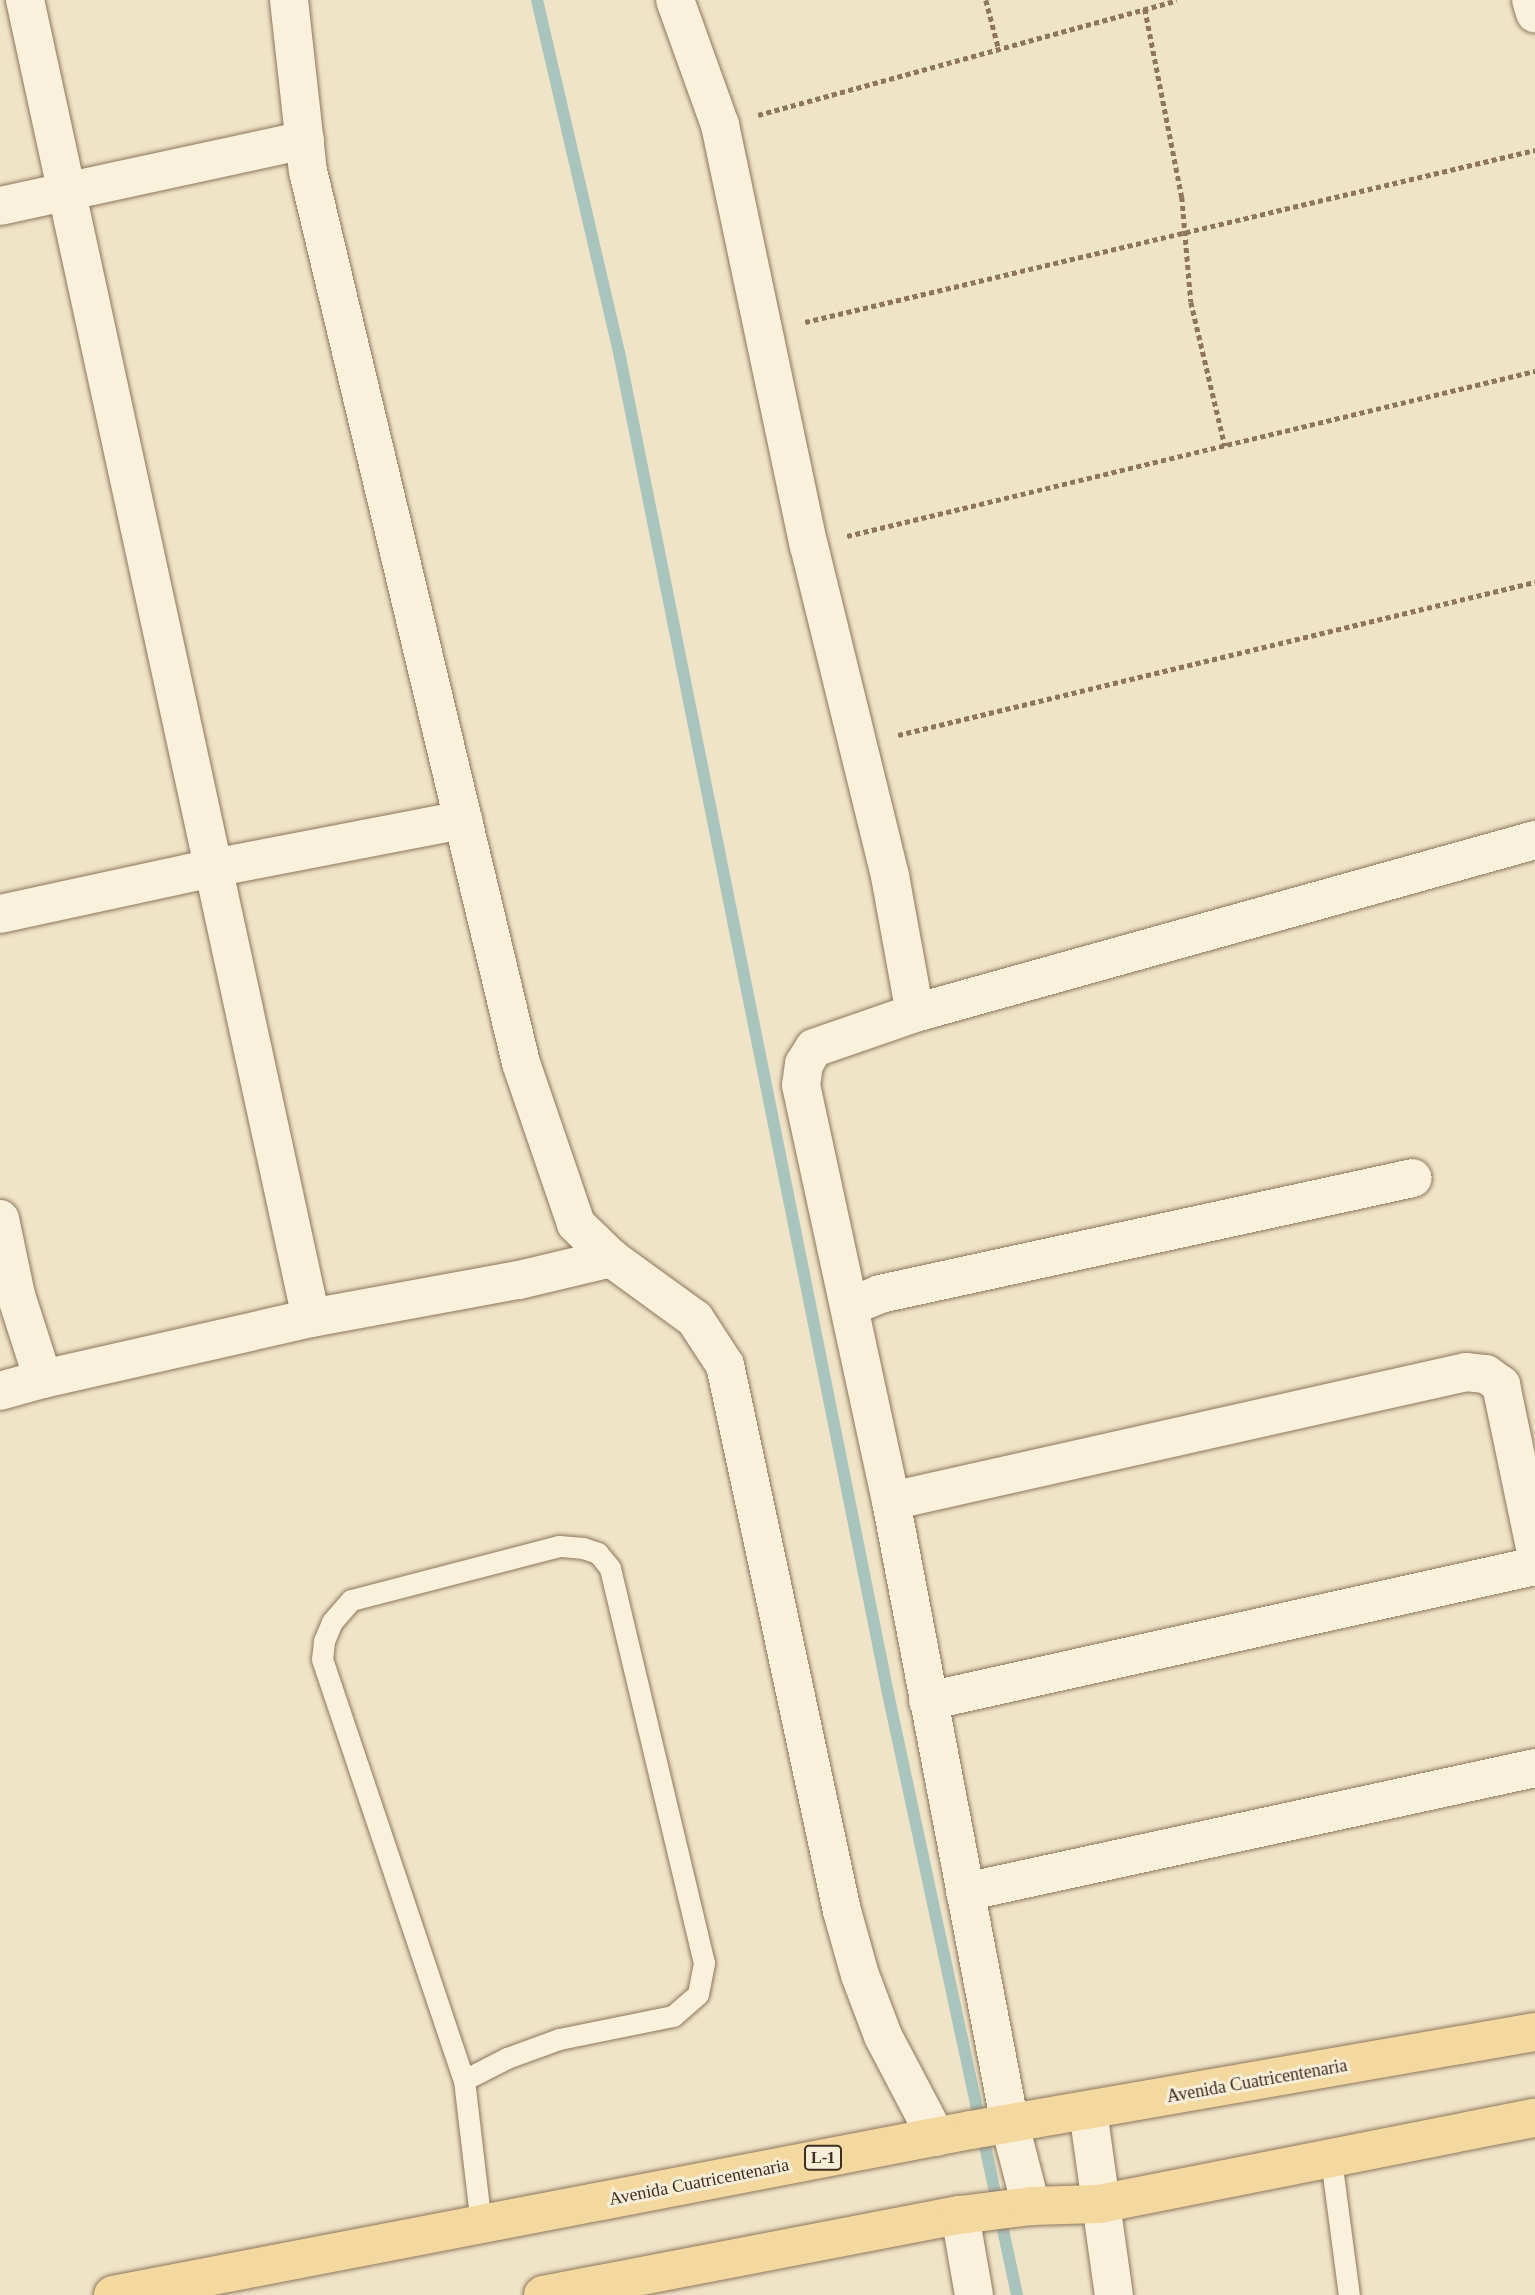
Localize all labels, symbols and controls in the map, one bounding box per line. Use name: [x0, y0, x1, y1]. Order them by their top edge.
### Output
street label: Avenida Cuatricentenaria: [1165, 2054, 1349, 2108]
road number: L-1: [804, 2146, 842, 2170]
street label: Avenida Cuatricentenaria: [607, 2154, 791, 2210]

